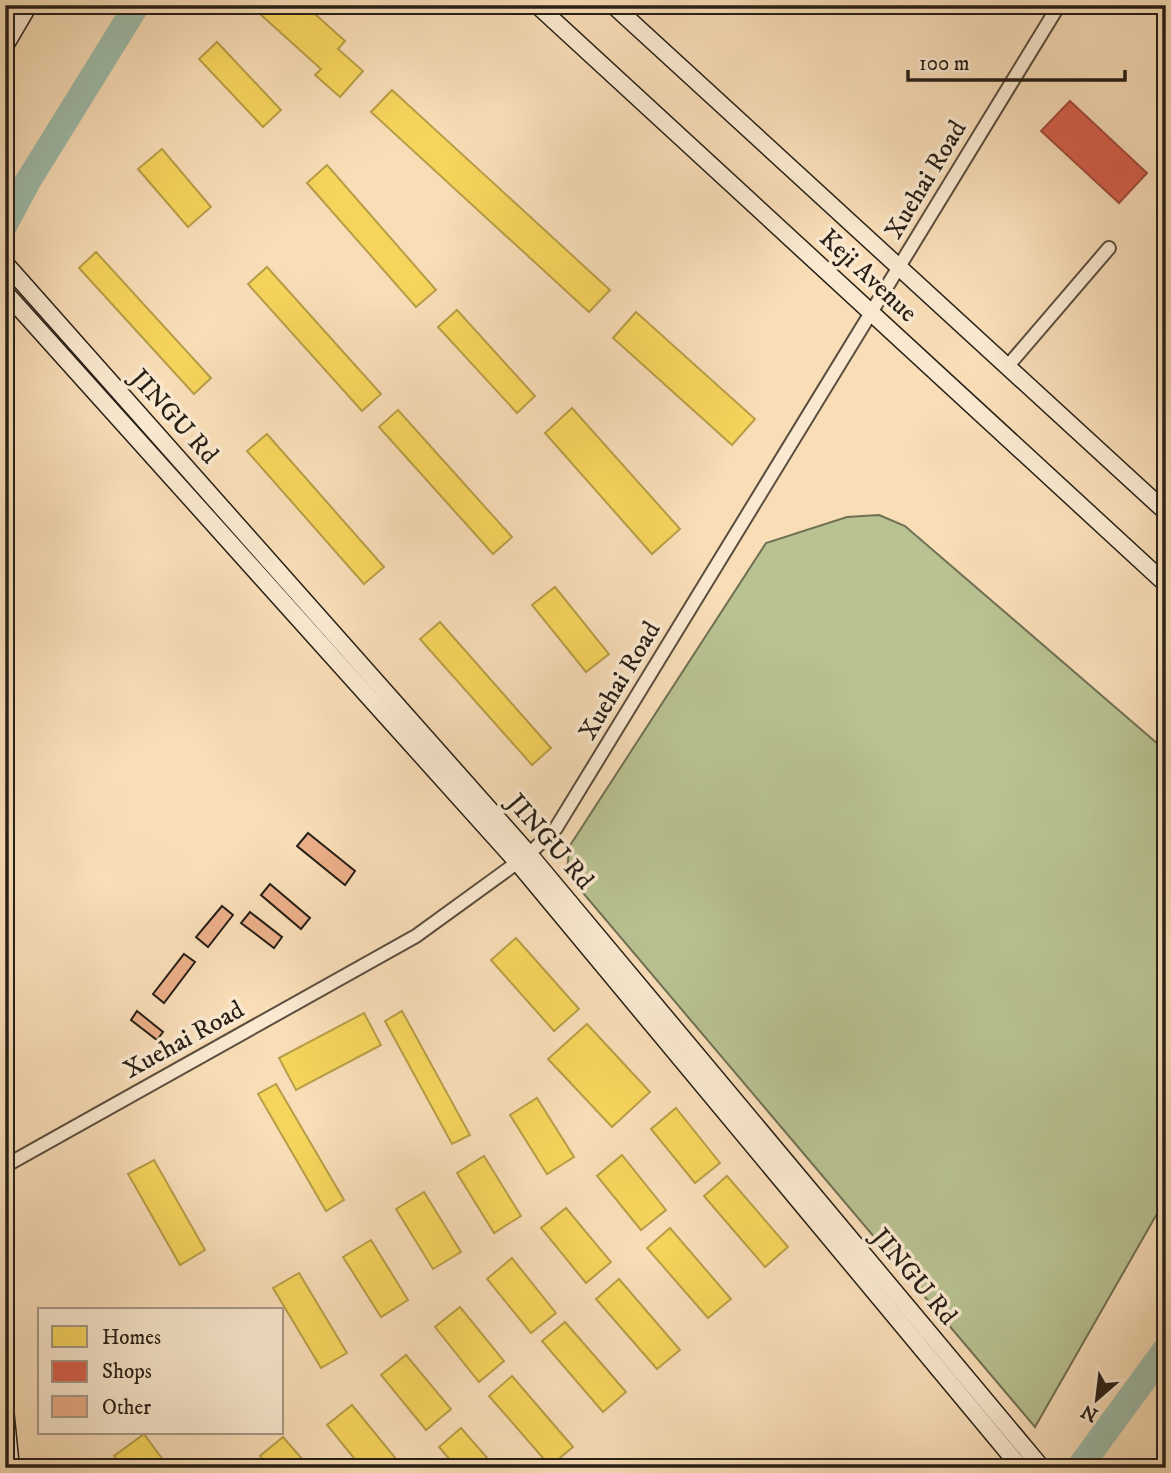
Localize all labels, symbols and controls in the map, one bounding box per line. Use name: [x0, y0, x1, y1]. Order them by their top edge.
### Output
scale bar: [908, 38, 1126, 82]
text: 100 m: [919, 51, 970, 77]
street label: Xuehai Road: [878, 115, 974, 245]
street label: Keji Avenue: [812, 222, 924, 330]
street label: JINGU Rd: [121, 361, 225, 471]
street label: Xuehai Road: [572, 616, 668, 746]
street label: JINGU Rd: [498, 786, 601, 897]
street label: Xuehai Road: [118, 993, 250, 1087]
street label: JINGU Rd: [863, 1220, 964, 1332]
legend: [38, 1308, 284, 1434]
text: Homes: [102, 1325, 161, 1351]
text: Shops: [102, 1359, 152, 1385]
north arrow: [1062, 1364, 1132, 1434]
text: Other: [102, 1395, 151, 1421]
text: N: [1077, 1399, 1102, 1427]

